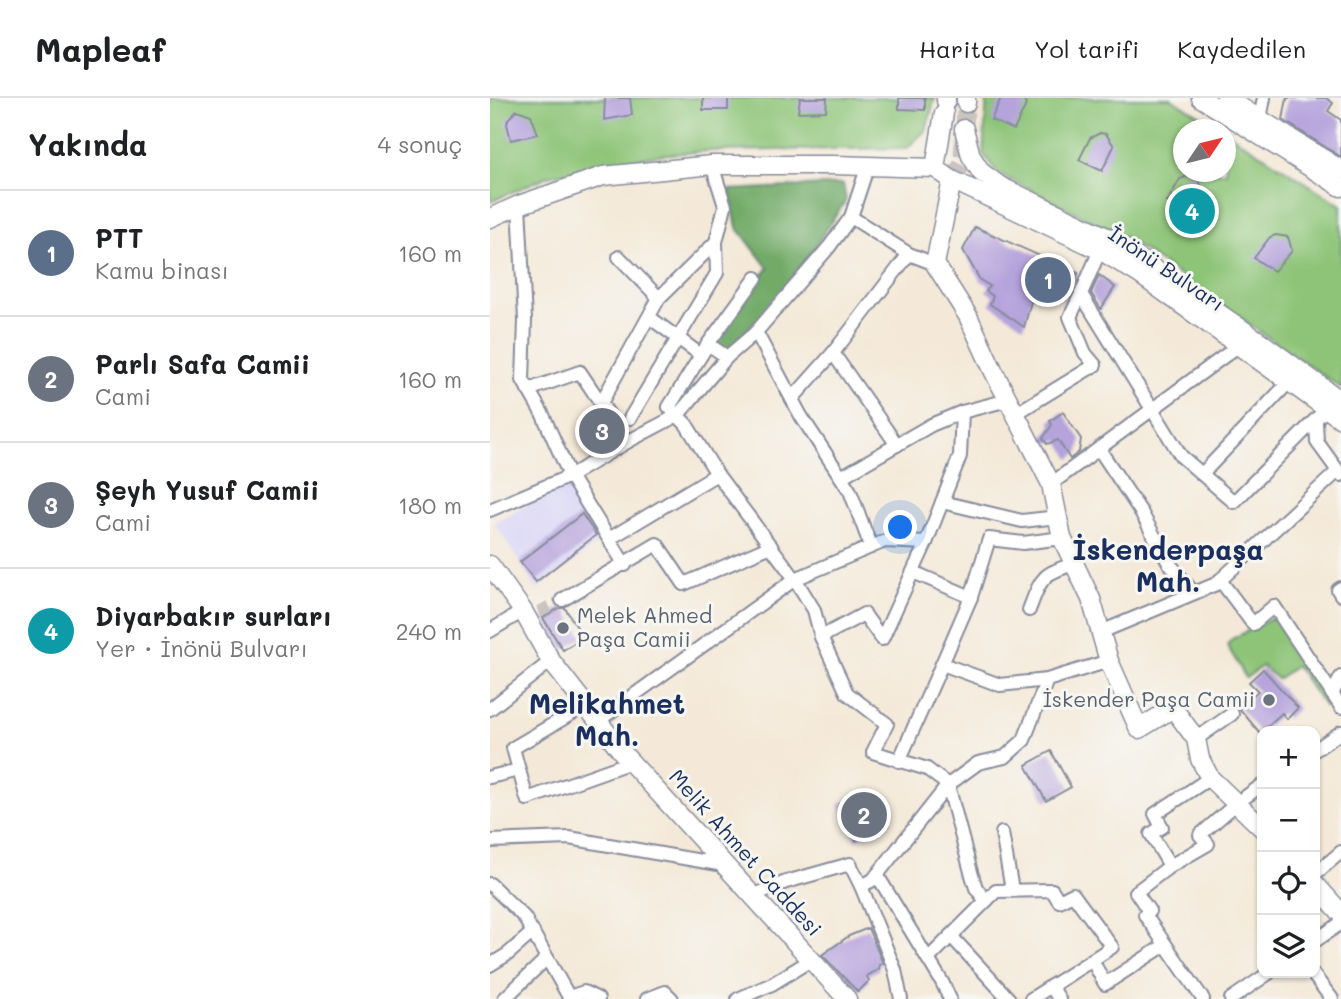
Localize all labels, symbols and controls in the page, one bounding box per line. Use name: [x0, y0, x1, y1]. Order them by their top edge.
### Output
text: Mapleaf: [35, 27, 166, 70]
text: Harita: [919, 33, 996, 64]
text: Yol tarifi: [1034, 33, 1139, 64]
text: Kaydedilen: [1177, 33, 1306, 64]
north arrow: [1173, 119, 1236, 182]
text: Yakında: [28, 124, 147, 164]
text: 4 sonuç: [377, 129, 462, 159]
pin: 4: [1169, 185, 1215, 237]
street label: İnönü Bulvarı: [1104, 219, 1230, 316]
text: PTT: [95, 221, 144, 255]
text: 1: [46, 238, 56, 268]
text: 160 m: [398, 238, 462, 268]
pin: 1: [1025, 254, 1071, 306]
text: Kamu binası: [95, 255, 229, 285]
text: Parlı Safa Camii: [95, 347, 310, 381]
text: 2: [45, 364, 57, 394]
text: 160 m: [398, 364, 462, 394]
text: Cami: [95, 381, 151, 411]
pin: 3: [579, 405, 625, 457]
text: Şeyh Yusuf Camii: [95, 473, 319, 507]
text: 3: [44, 490, 58, 520]
text: 180 m: [398, 490, 462, 520]
text: Cami: [95, 507, 151, 537]
your location: [883, 510, 917, 544]
district label: İskenderpaşa Mah.: [1072, 531, 1264, 599]
text: Diyarbakır surları: [95, 599, 332, 633]
place label: Melek Ahmed Paşa Camii: [577, 601, 712, 652]
text: 4: [44, 616, 58, 646]
text: 240 m: [396, 616, 462, 646]
marker: Melek Ahmed Paşa Camii: [555, 620, 571, 636]
text: Yer · İnönü Bulvarı: [95, 633, 308, 663]
district label: Melikahmet Mah.: [529, 685, 685, 753]
place label: İskender Paşa Camii: [1043, 685, 1255, 712]
marker: İskender Paşa Camii: [1261, 692, 1277, 708]
map controls: [1257, 726, 1320, 978]
button: +: [1257, 726, 1320, 789]
street label: Melik Ahmet Caddesi: [664, 763, 828, 941]
pin: 2: [841, 789, 887, 841]
button: −: [1257, 789, 1320, 852]
button: locate: [1257, 852, 1320, 915]
button: layers: [1257, 915, 1320, 978]

